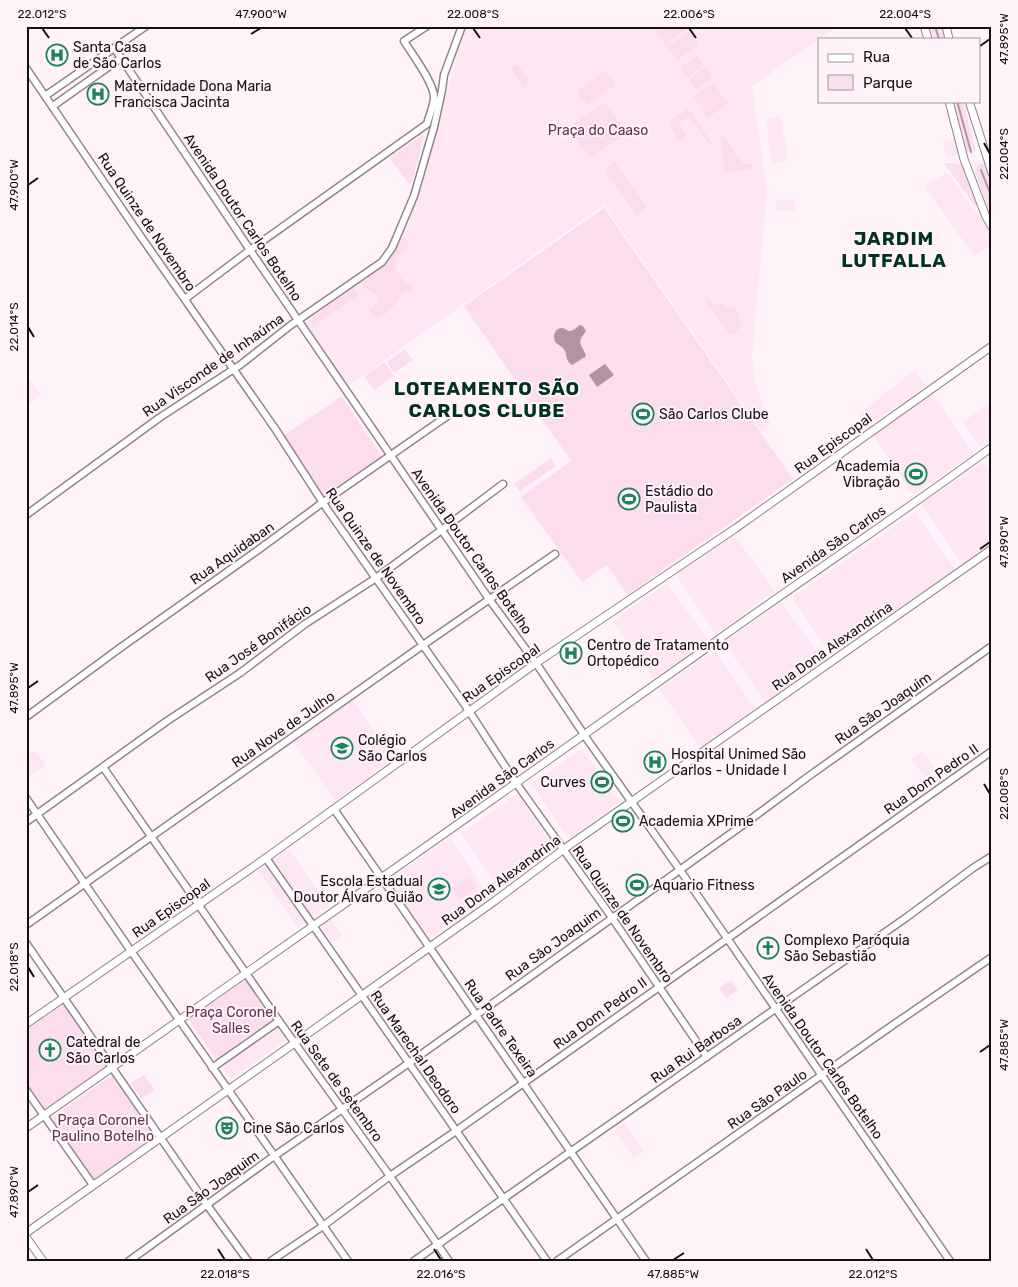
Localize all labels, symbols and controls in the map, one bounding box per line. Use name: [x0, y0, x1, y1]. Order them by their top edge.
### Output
text: 22.012°S: [18, 7, 66, 21]
text: 47.900°W: [235, 7, 287, 21]
text: 22.008°S: [447, 7, 499, 21]
text: 22.006°S: [663, 7, 715, 21]
text: 22.004°S: [879, 7, 931, 21]
text: 47.895°W: [997, 13, 1011, 65]
legend: [818, 38, 980, 102]
place label: Santa Casa de São Carlos: [73, 39, 161, 72]
hospital icon: Santa Casa de São Carlos: [45, 43, 69, 67]
text: Rua: [863, 48, 890, 66]
text: Parque: [863, 74, 913, 92]
place label: Maternidade Dona Maria Francisca Jacinta: [114, 78, 272, 111]
hospital icon: Maternidade Dona Maria Francisca Jacinta: [86, 82, 110, 106]
park label: Praça do Caaso: [548, 122, 648, 139]
text: 22.004°S: [997, 128, 1011, 180]
street label: Avenida Doutor Carlos Botelho: [180, 130, 305, 304]
street label: Rua Quinze de Novembro: [94, 150, 199, 295]
text: 47.900°W: [7, 159, 21, 211]
district label: JARDIM LUTFALLA: [841, 227, 947, 272]
text: 22.014°S: [7, 302, 21, 352]
street label: Rua Visconde de Inhaúma: [139, 310, 287, 421]
district label: LOTEAMENTO SÃO CARLOS CLUBE: [394, 377, 580, 422]
sports icon: São Carlos Clube: [631, 402, 655, 426]
place label: São Carlos Clube: [659, 406, 769, 423]
street label: Rua Episcopal: [791, 410, 875, 477]
place label: Academia Vibração: [836, 458, 900, 491]
sports icon: Academia Vibração: [904, 462, 928, 486]
street label: Avenida Doutor Carlos Botelho: [408, 465, 536, 638]
place label: Estádio do Paulista: [645, 483, 713, 516]
street label: Rua Quinze de Novembro: [322, 485, 429, 628]
sports icon: Estádio do Paulista: [617, 487, 641, 511]
street label: Avenida São Carlos: [777, 502, 889, 587]
text: 47.890°W: [997, 516, 1011, 568]
street label: Rua Aquidaban: [187, 518, 277, 589]
street label: Rua Dona Alexandrina: [769, 598, 896, 694]
street label: Rua José Bonifácio: [202, 600, 315, 686]
place label: Centro de Tratamento Ortopédico: [587, 637, 729, 670]
street label: Rua Episcopal: [459, 640, 544, 707]
hospital icon: Centro de Tratamento Ortopédico: [559, 641, 583, 665]
text: 47.895°W: [7, 662, 21, 714]
street label: Rua São Joaquim: [832, 669, 935, 748]
street label: Rua Nove de Julho: [229, 688, 338, 771]
place label: Colégio São Carlos: [358, 732, 427, 765]
street label: Avenida São Carlos: [447, 735, 558, 822]
school or university icon: Colégio São Carlos: [330, 736, 354, 760]
street label: Rua Dom Pedro II: [881, 740, 982, 818]
place label: Hospital Unimed São Carlos - Unidade I: [671, 746, 806, 779]
hospital icon: Hospital Unimed São Carlos - Unidade I: [643, 750, 667, 774]
text: 22.008°S: [997, 768, 1011, 820]
sports icon: Curves: [590, 770, 614, 794]
place label: Curves: [540, 774, 586, 791]
sports icon: Academia XPrime: [611, 809, 635, 833]
place label: Academia XPrime: [639, 813, 754, 830]
street label: Rua Dona Alexandrina: [438, 831, 564, 929]
street label: Rua Quinze de Novembro: [569, 843, 676, 986]
place label: Escola Estadual Doutor Álvaro Guião: [294, 873, 423, 906]
sports icon: Aquario Fitness: [625, 873, 649, 897]
street label: Rua Episcopal: [129, 875, 214, 942]
school or university icon: Escola Estadual Doutor Álvaro Guião: [427, 877, 451, 901]
place label: Aquario Fitness: [653, 877, 755, 894]
street label: Rua São Joaquim: [502, 904, 604, 985]
place label: Complexo Paróquia São Sebastião: [784, 932, 910, 965]
church icon: Complexo Paróquia São Sebastião: [756, 936, 780, 960]
text: 22.018°S: [7, 942, 21, 992]
street label: Avenida Doutor Carlos Botelho: [759, 970, 887, 1143]
street label: Rua Dom Pedro II: [550, 974, 650, 1053]
street label: Rua Padre Texeira: [460, 976, 541, 1081]
street label: Rua Marechal Deodoro: [367, 987, 465, 1117]
park label: Praça Coronel Salles: [185, 1004, 277, 1037]
street label: Rua Rui Barbosa: [648, 1012, 745, 1087]
street label: Rua Sete de Setembro: [287, 1017, 386, 1145]
text: 47.885°W: [997, 1019, 1011, 1071]
place label: Catedral de São Carlos: [66, 1034, 141, 1067]
church icon: Catedral de São Carlos: [38, 1038, 62, 1062]
street label: Rua São Paulo: [724, 1066, 810, 1133]
park label: Praça Coronel Paulino Botelho: [52, 1112, 154, 1145]
theatre icon: Cine São Carlos: [215, 1116, 239, 1140]
place label: Cine São Carlos: [243, 1120, 344, 1137]
street label: Rua São Joaquim: [160, 1147, 262, 1228]
text: 47.890°W: [7, 1166, 21, 1218]
text: 22.018°S: [200, 1267, 250, 1281]
text: 22.016°S: [416, 1267, 466, 1281]
text: 47.885°W: [647, 1267, 699, 1281]
text: 22.012°S: [849, 1267, 897, 1281]

